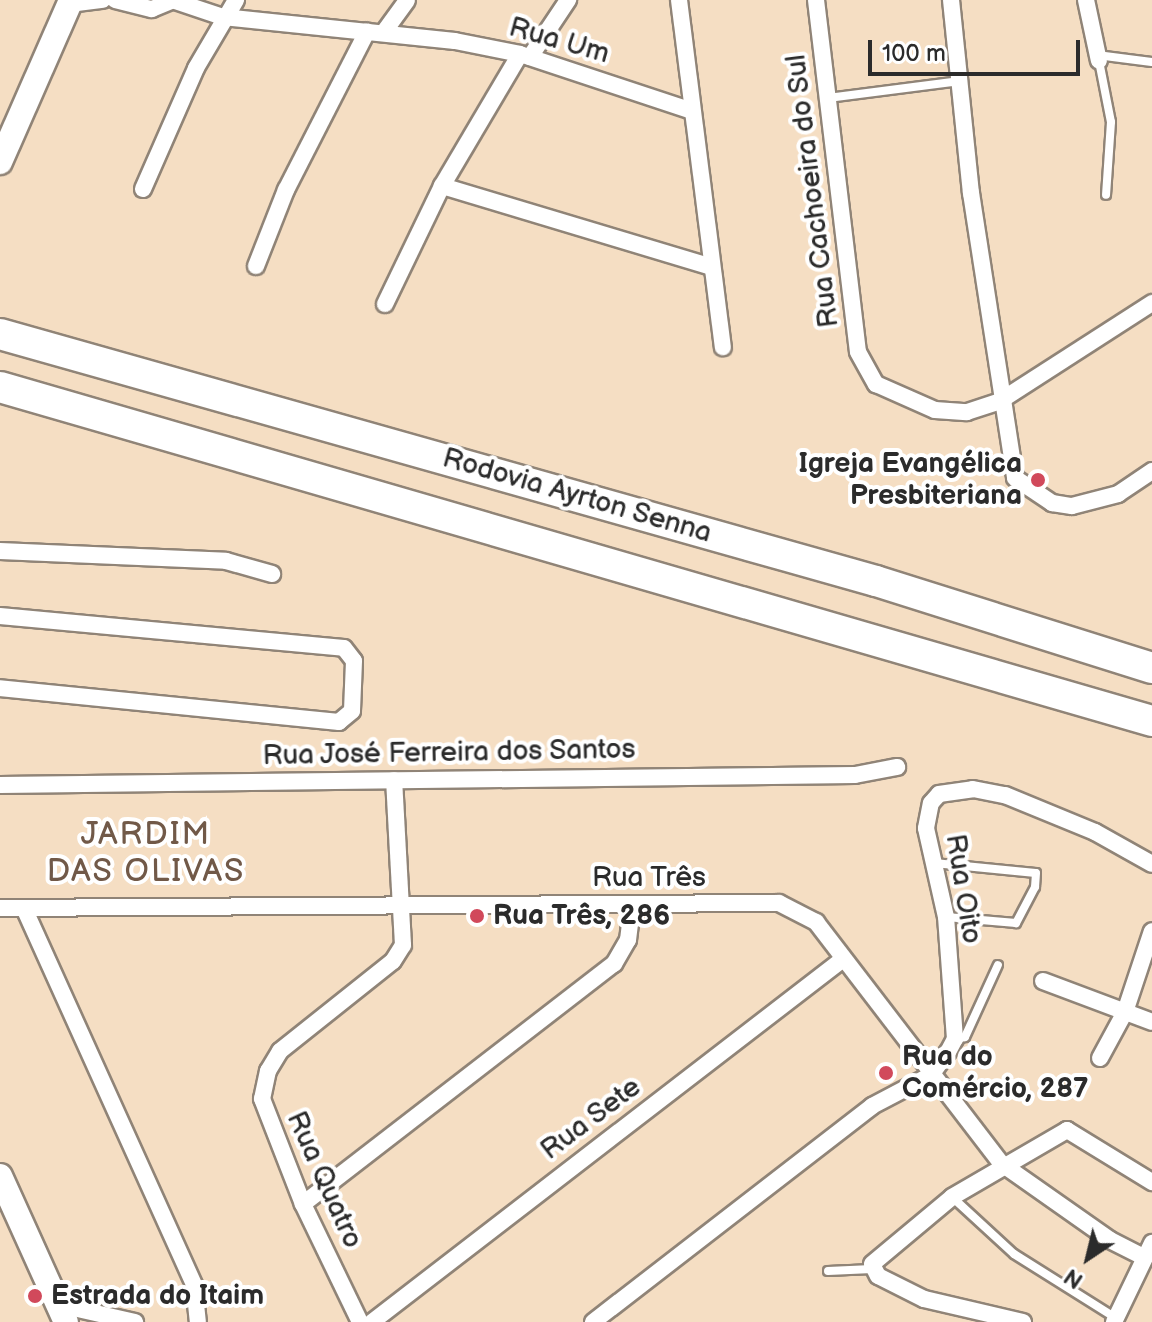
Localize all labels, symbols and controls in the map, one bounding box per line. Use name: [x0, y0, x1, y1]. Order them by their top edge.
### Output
street label: Rua Um: [505, 11, 613, 71]
scale bar: [872, 24, 1084, 74]
text: 100 m: [882, 39, 946, 68]
street label: Rua Cachoeira do Sul: [780, 52, 846, 330]
street label: Rodovia Ayrton Senna: [438, 441, 716, 551]
place label: Igreja Evangélica Presbiteriana: [798, 447, 1022, 513]
marker: Igreja Evangélica Presbiteriana: [1029, 471, 1047, 489]
street label: Rua José Ferreira dos Santos: [261, 733, 637, 773]
district label: JARDIM DAS OLIVAS: [47, 817, 245, 892]
street label: Rua Oito: [938, 832, 988, 946]
street label: Rua Três: [592, 861, 706, 895]
place label: Rua Três, 286: [493, 899, 670, 933]
marker: Rua Três, 286: [468, 907, 486, 925]
place label: Rua do Comércio, 287: [902, 1040, 1089, 1106]
marker: Rua do Comércio, 287: [877, 1064, 895, 1082]
street label: Rua Sete: [534, 1070, 648, 1168]
street label: Rua Quatro: [279, 1106, 369, 1254]
north arrow: [1048, 1218, 1128, 1298]
text: N: [1059, 1262, 1088, 1294]
place label: Estrada do Itaim: [51, 1279, 264, 1313]
marker: Estrada do Itaim: [26, 1287, 44, 1305]

